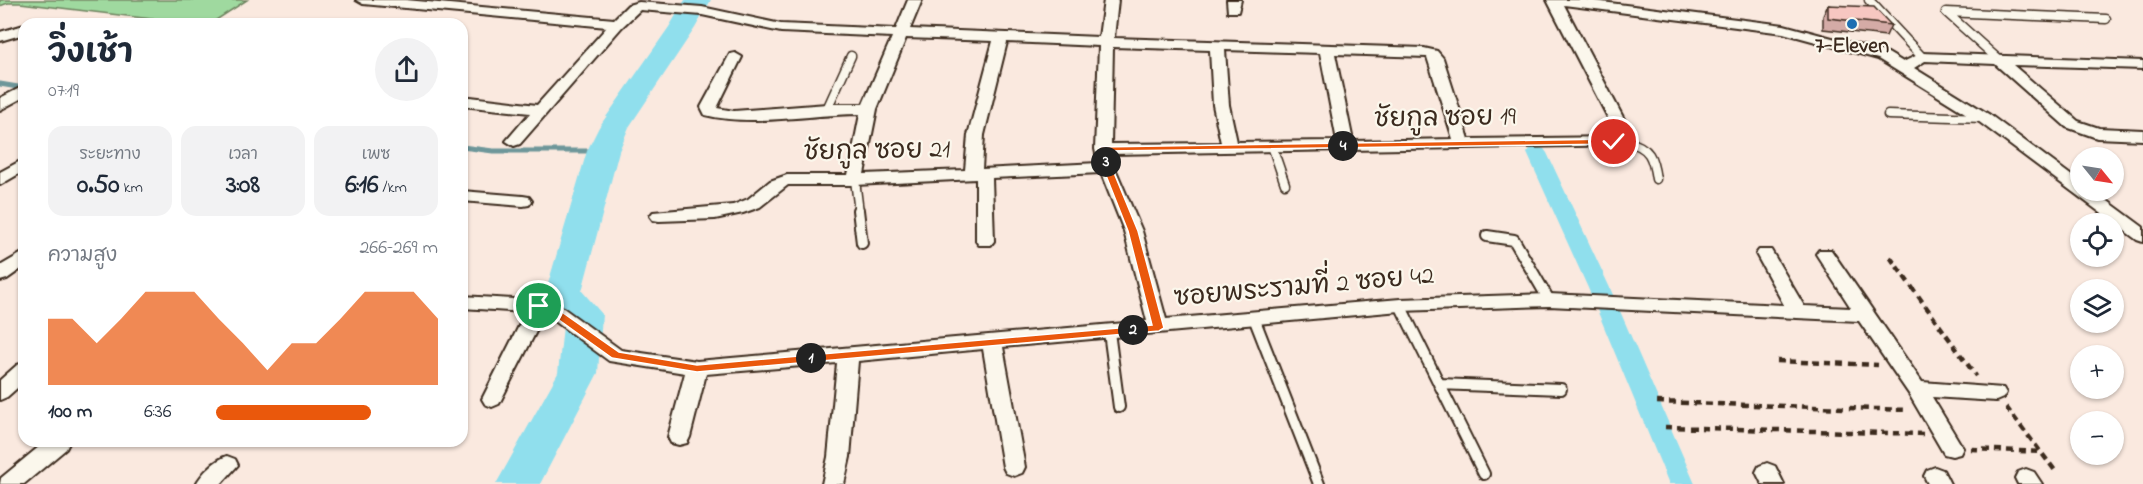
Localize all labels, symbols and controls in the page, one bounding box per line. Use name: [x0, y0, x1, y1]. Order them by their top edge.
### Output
marker: 7-Eleven: [1845, 17, 1859, 31]
text: วิ่งเช้า: [48, 30, 133, 78]
place label: 7-Eleven: [1815, 31, 1889, 63]
button: share: [375, 38, 438, 101]
text: 07:19: [48, 77, 79, 106]
street label: ชัยกูล ซอย 19: [1374, 99, 1516, 139]
pin: [1588, 116, 1639, 167]
icon: check: [1597, 125, 1630, 158]
pin: 4: [1328, 131, 1358, 161]
street label: ชัยกูล ซอย 21: [803, 132, 951, 172]
text: 4: [1340, 134, 1346, 158]
text: ระยะทาง: [79, 143, 141, 167]
text: เวลา: [228, 143, 258, 167]
text: เพซ: [362, 143, 390, 167]
pin: 3: [1091, 147, 1121, 177]
north arrow: [2070, 147, 2124, 201]
map controls: [2070, 147, 2124, 465]
text: 3: [1103, 150, 1109, 174]
text: 0.50: [77, 167, 120, 205]
text: 3:08: [226, 167, 260, 205]
text: 6:16: [345, 167, 378, 205]
text: km: [120, 176, 143, 200]
text: /km: [378, 176, 407, 200]
button: locate: [2070, 213, 2124, 267]
text: 266–269 m: [359, 234, 438, 263]
text: ความสูง: [48, 242, 117, 271]
street label: ซอยพระรามที่ 2 ซอย 42: [1172, 250, 1436, 318]
button: layers: [2070, 279, 2124, 333]
pin: [513, 280, 564, 331]
icon: arrive: [522, 289, 555, 322]
pin: 2: [1118, 315, 1148, 345]
text: 2: [1129, 318, 1137, 342]
pin: 1: [796, 343, 826, 373]
button: +: [2070, 345, 2124, 399]
text: 1: [808, 346, 814, 370]
text: 100 m: [48, 398, 92, 427]
text: 6:36: [144, 398, 172, 427]
button: −: [2070, 411, 2124, 465]

